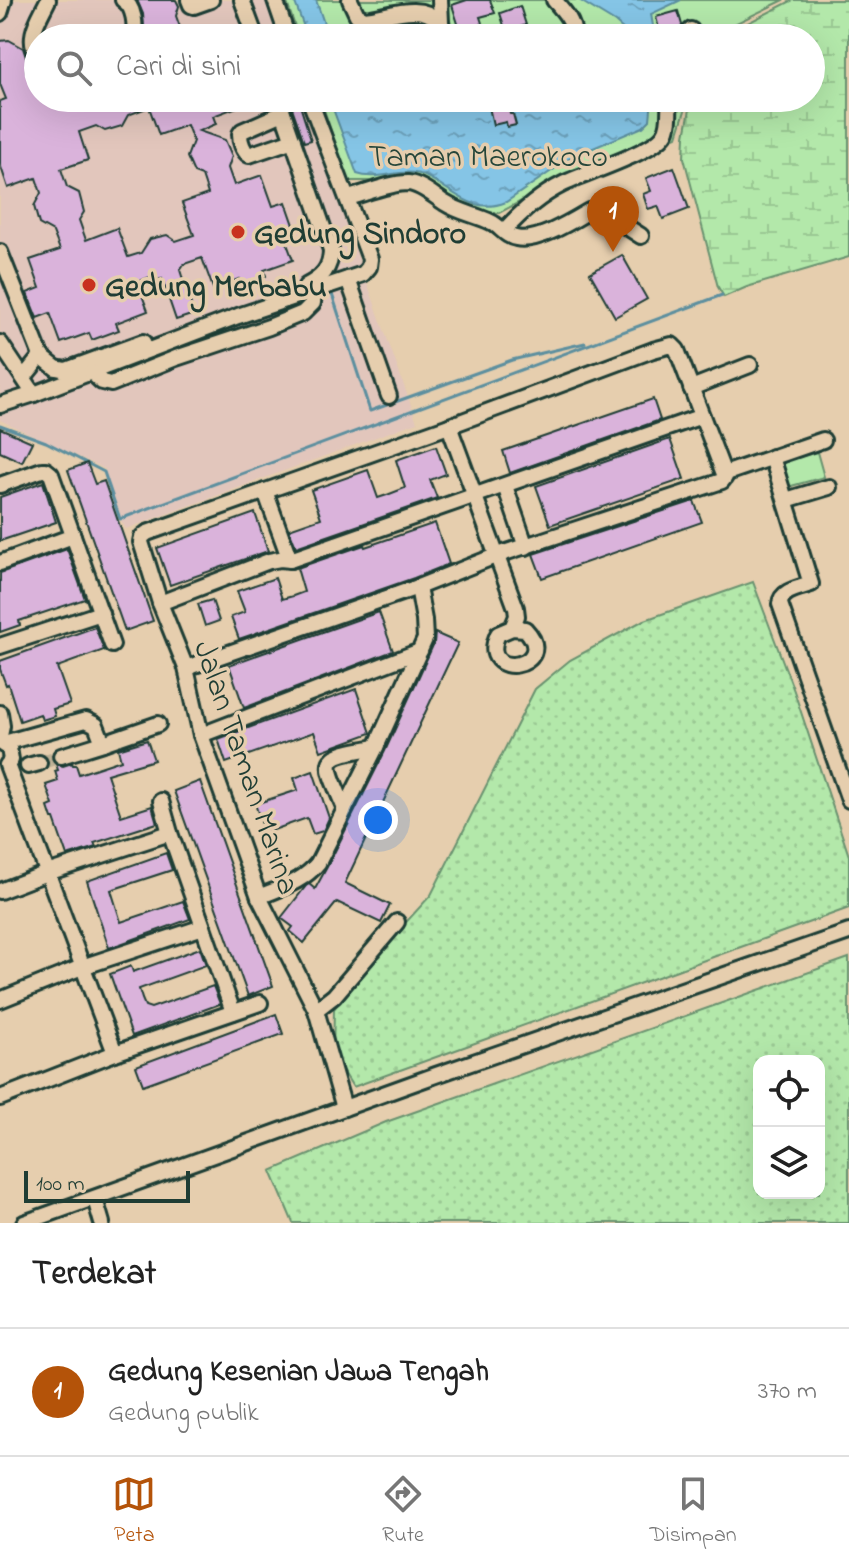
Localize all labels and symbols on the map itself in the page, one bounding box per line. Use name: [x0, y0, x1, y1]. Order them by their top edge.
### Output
park label: Taman Maerokoco: [368, 135, 608, 182]
pin: 1: [587, 186, 639, 252]
place label: Gedung Sindoro: [254, 212, 466, 260]
marker: Gedung Sindoro: [229, 223, 247, 241]
place label: Gedung Merbabu: [105, 265, 327, 313]
marker: Gedung Merbabu: [80, 276, 98, 294]
street label: Jalan Taman Marina: [179, 635, 310, 902]
your location: [358, 800, 398, 840]
scale bar: [24, 1167, 190, 1203]

